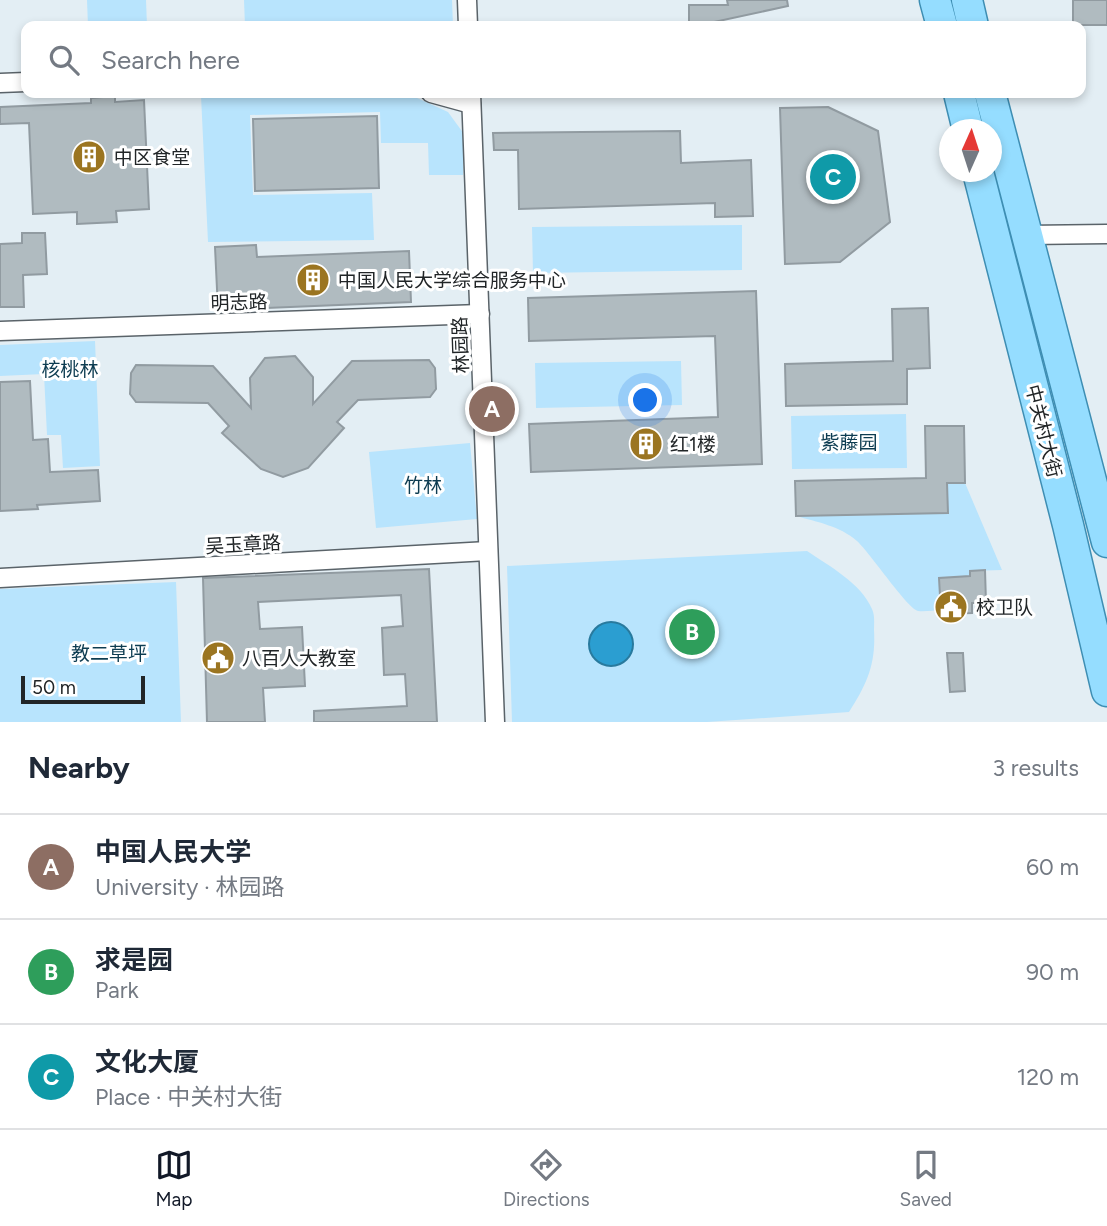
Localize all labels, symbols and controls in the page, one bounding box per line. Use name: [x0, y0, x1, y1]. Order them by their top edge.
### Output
search box: [21, 21, 1086, 98]
icon: search: [45, 41, 83, 79]
text: Search here: [101, 44, 240, 76]
north arrow: [939, 119, 1002, 182]
building icon: 中区食堂: [70, 138, 108, 176]
place label: 中区食堂: [114, 146, 190, 169]
pin: C: [810, 151, 856, 203]
building icon: 中国人民大学综合服务中心: [294, 261, 332, 299]
place label: 中国人民大学综合服务中心: [338, 269, 566, 292]
street label: 明志路: [210, 290, 268, 315]
street label: 林园路: [448, 316, 473, 374]
park label: 核桃林: [41, 358, 99, 381]
street label: 中关村大街: [1021, 382, 1066, 480]
pin: A: [469, 383, 515, 435]
your location: [628, 383, 662, 417]
building icon: 红1楼: [627, 425, 665, 463]
park label: 紫藤园: [820, 431, 878, 454]
place label: 红1楼: [670, 433, 716, 456]
park label: 竹林: [404, 474, 442, 497]
street label: 吴玉章路: [204, 531, 282, 558]
public building icon: 校卫队: [932, 588, 970, 626]
place label: 校卫队: [976, 596, 1033, 619]
pin: B: [669, 606, 715, 658]
public building icon: 八百人大教室: [199, 639, 237, 677]
park label: 教二草坪: [71, 642, 147, 665]
place label: 八百人大教室: [242, 647, 356, 670]
scale bar: [21, 673, 145, 705]
text: 50 m: [32, 676, 76, 699]
text: Nearby: [28, 749, 130, 786]
text: 3 results: [992, 754, 1079, 782]
text: 中国人民大学: [95, 836, 251, 868]
text: A: [43, 853, 59, 881]
text: 60 m: [1026, 853, 1079, 881]
text: University · 林园路: [95, 873, 285, 901]
text: 求是园: [95, 944, 173, 976]
text: B: [44, 958, 58, 986]
text: 90 m: [1026, 958, 1079, 986]
text: Park: [95, 976, 139, 1004]
text: 文化大厦: [95, 1046, 199, 1078]
text: C: [43, 1063, 59, 1091]
text: 120 m: [1017, 1063, 1079, 1091]
text: Place · 中关村大街: [95, 1083, 282, 1111]
tab: Map: [155, 1146, 193, 1211]
tab: Directions: [503, 1146, 590, 1211]
tab: Saved: [900, 1146, 952, 1211]

